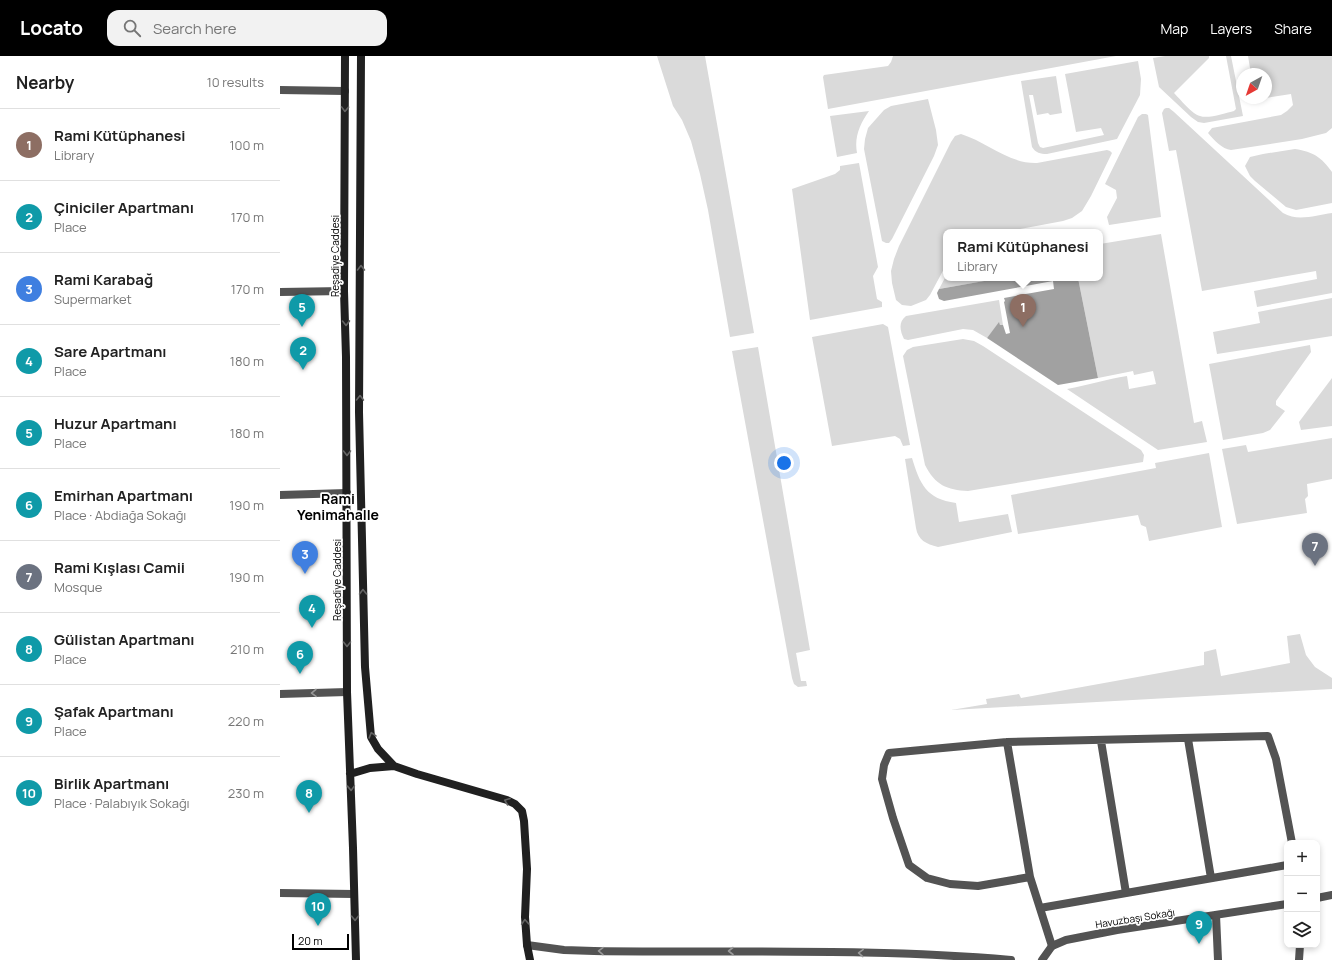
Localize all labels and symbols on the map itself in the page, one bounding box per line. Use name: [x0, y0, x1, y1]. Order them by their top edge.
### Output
north arrow: [1236, 68, 1272, 104]
one-way arrow: [340, 106, 349, 112]
street label: Reşadiye Caddesi: [328, 215, 342, 297]
one-way arrow: [357, 265, 365, 271]
pin: 5: [289, 294, 315, 327]
pin: 1: [1010, 294, 1036, 327]
one-way arrow: [341, 320, 350, 326]
pin: 2: [290, 337, 316, 370]
one-way arrow: [356, 395, 364, 401]
one-way arrow: [343, 450, 351, 456]
your location: [774, 453, 794, 473]
district label: Rami Yenimahalle: [297, 489, 379, 524]
pin: 7: [1302, 533, 1328, 566]
street label: Reşadiye Caddesi: [330, 539, 344, 621]
pin: 3: [292, 541, 318, 574]
one-way arrow: [359, 589, 367, 595]
pin: 4: [299, 595, 325, 628]
pin: 6: [287, 641, 313, 674]
one-way arrow: [343, 641, 352, 647]
one-way arrow: [311, 689, 317, 697]
one-way arrow: [368, 732, 377, 739]
pin: 8: [296, 780, 322, 813]
one-way arrow: [347, 785, 355, 791]
one-way arrow: [503, 797, 510, 805]
pin: 10: [305, 893, 331, 926]
street label: Havuzbaşı Sokağı: [1094, 905, 1176, 931]
pin: 9: [1186, 911, 1212, 944]
one-way arrow: [351, 915, 359, 921]
one-way arrow: [521, 918, 529, 924]
scale bar: [292, 932, 349, 951]
one-way arrow: [598, 947, 604, 956]
one-way arrow: [728, 947, 734, 955]
one-way arrow: [858, 948, 864, 957]

